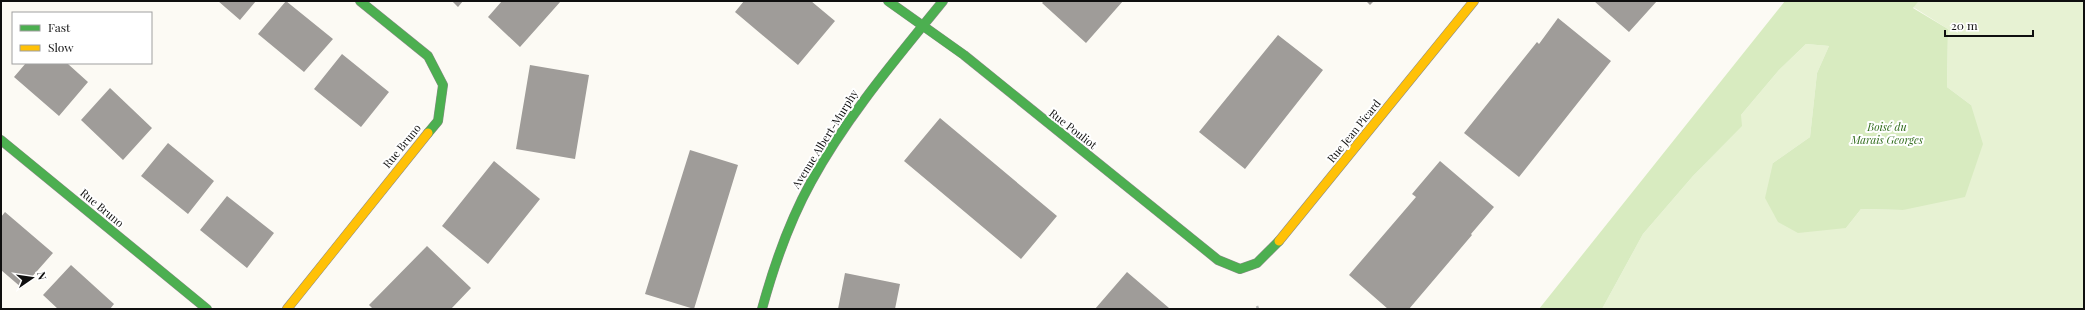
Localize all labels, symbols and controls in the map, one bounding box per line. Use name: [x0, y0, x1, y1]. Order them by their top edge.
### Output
legend: [12, 12, 152, 64]
scale bar: [1945, 12, 2033, 38]
text: 20 m: [1951, 17, 1978, 33]
text: Fast: [48, 19, 71, 35]
text: Slow: [48, 39, 74, 55]
street label: Avenue Albert-Murphy: [788, 86, 861, 192]
street label: Rue Jean Picard: [1324, 96, 1384, 165]
street label: Rue Pouliot: [1046, 105, 1100, 152]
park label: Boisé du Marais Georges: [1850, 119, 1924, 147]
street label: Rue Bruno: [379, 121, 424, 171]
street label: Rue Bruno: [77, 185, 127, 230]
north arrow: [12, 258, 52, 298]
text: N: [34, 270, 50, 281]

